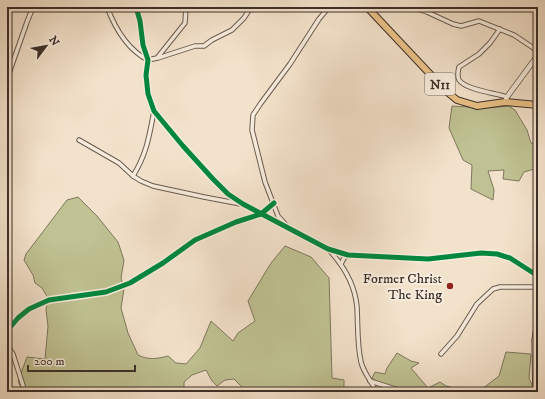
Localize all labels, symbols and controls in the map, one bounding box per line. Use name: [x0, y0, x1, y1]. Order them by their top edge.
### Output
north arrow: [26, 26, 66, 66]
text: N: [45, 34, 62, 49]
road number: N11: [425, 73, 455, 95]
place label: Former Christ The King: [363, 270, 443, 304]
marker: Former Christ The King: [445, 281, 455, 291]
scale bar: [28, 347, 135, 373]
text: 200 m: [34, 354, 64, 369]

